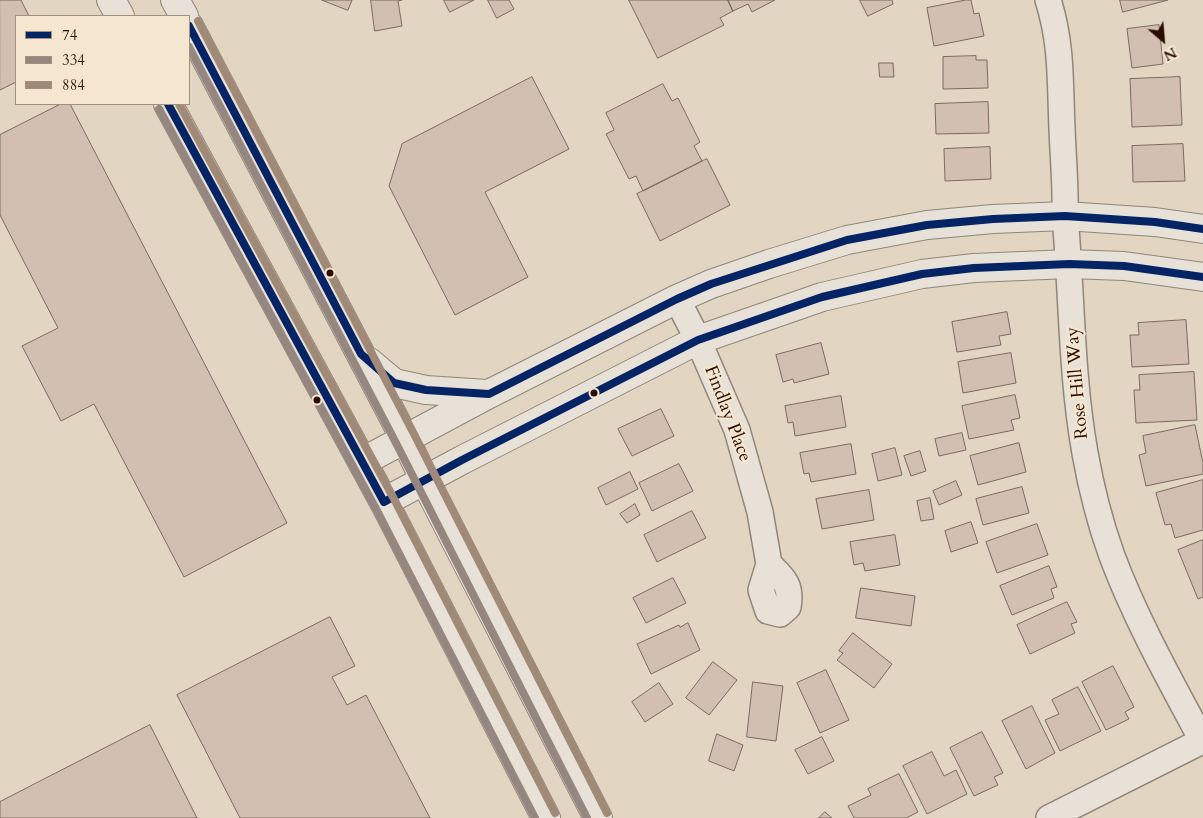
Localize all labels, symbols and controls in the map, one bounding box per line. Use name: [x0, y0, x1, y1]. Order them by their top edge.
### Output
legend: [15, 15, 190, 105]
north arrow: [1138, 15, 1188, 65]
text: 74: [62, 25, 77, 45]
text: N: [1160, 43, 1180, 65]
text: 334: [62, 50, 85, 70]
text: 884: [62, 75, 85, 95]
unlabelled marker: [325, 268, 335, 278]
street label: Rose Hill Way: [1062, 326, 1094, 440]
street label: Findlay Place: [699, 363, 755, 465]
unlabelled marker: [589, 388, 599, 398]
unlabelled marker: [312, 395, 322, 405]

